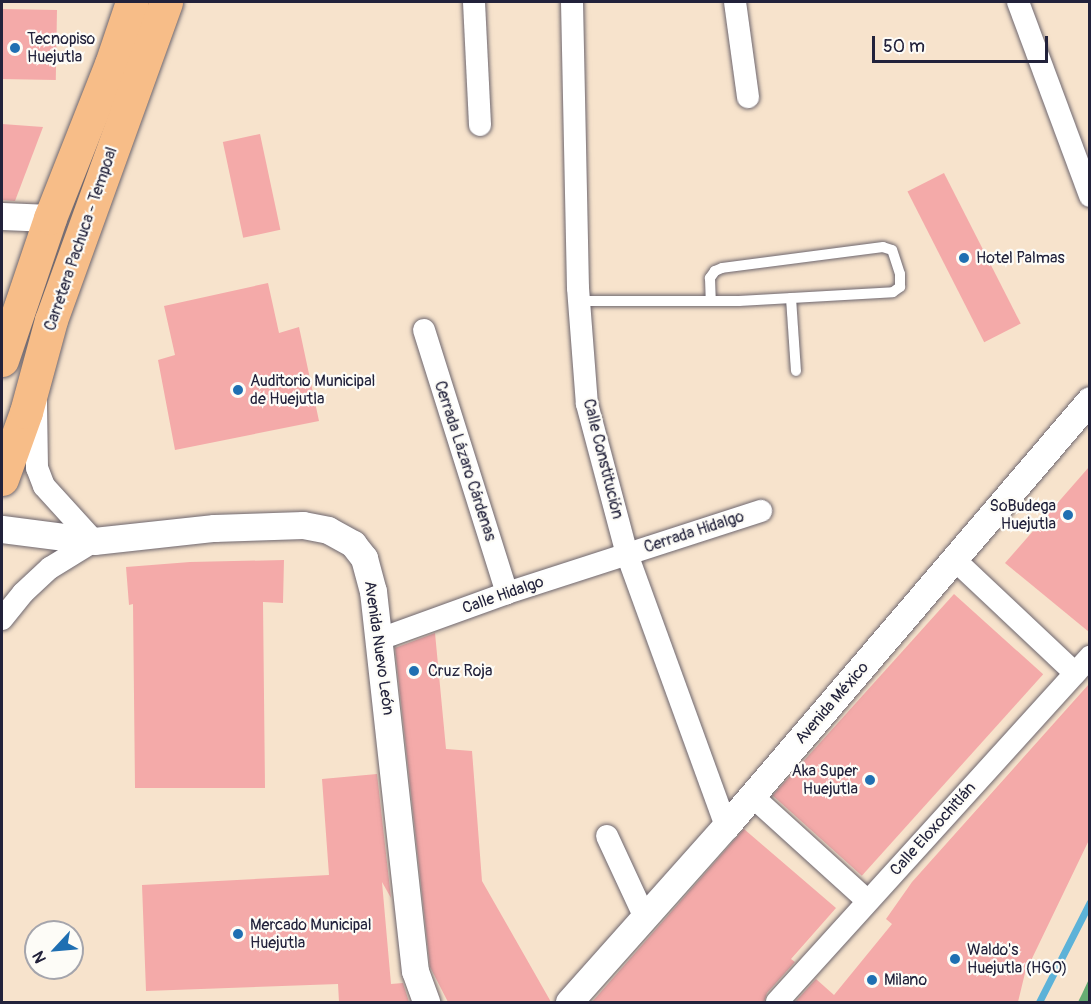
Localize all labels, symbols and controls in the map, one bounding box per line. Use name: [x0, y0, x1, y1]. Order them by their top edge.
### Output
scale bar: [875, 24, 1050, 62]
place label: Tecnopiso Huejutla: [27, 29, 95, 67]
text: 50 m: [883, 35, 925, 58]
marker: Tecnopiso Huejutla: [8, 41, 22, 55]
street label: Carretera Pachuca - Tempoal: [40, 145, 122, 333]
place label: Hotel Palmas: [976, 248, 1065, 268]
marker: Hotel Palmas: [957, 251, 971, 265]
place label: Auditorio Municipal de Huejutla: [250, 371, 375, 409]
street label: Cerrada Lázaro Cárdenas: [430, 379, 500, 543]
marker: Auditorio Municipal de Huejutla: [231, 383, 245, 397]
street label: Calle Constitución: [579, 397, 627, 521]
place label: SoBudega Huejutla: [990, 496, 1056, 534]
street label: Cerrada Hidalgo: [642, 507, 746, 557]
marker: SoBudega Huejutla: [1061, 508, 1075, 522]
street label: Calle Hidalgo: [460, 572, 546, 618]
street label: Avenida Nuevo León: [360, 580, 398, 716]
street label: Avenida México: [791, 658, 873, 748]
place label: Cruz Roja: [428, 661, 492, 681]
marker: Cruz Roja: [405, 662, 423, 680]
place label: Aka Super Huejutla: [792, 761, 858, 799]
marker: Aka Super Huejutla: [863, 773, 877, 787]
street label: Calle Eloxochitlán: [886, 778, 980, 880]
place label: Mercado Municipal Huejutla: [250, 915, 372, 953]
north arrow: [24, 920, 84, 980]
marker: Mercado Municipal Huejutla: [231, 927, 245, 941]
place label: Waldo's Huejutla (HGO): [967, 940, 1067, 978]
text: N: [28, 948, 51, 966]
marker: Waldo's Huejutla (HGO): [948, 952, 962, 966]
place label: Milano: [884, 970, 927, 990]
marker: Milano: [865, 973, 879, 987]

